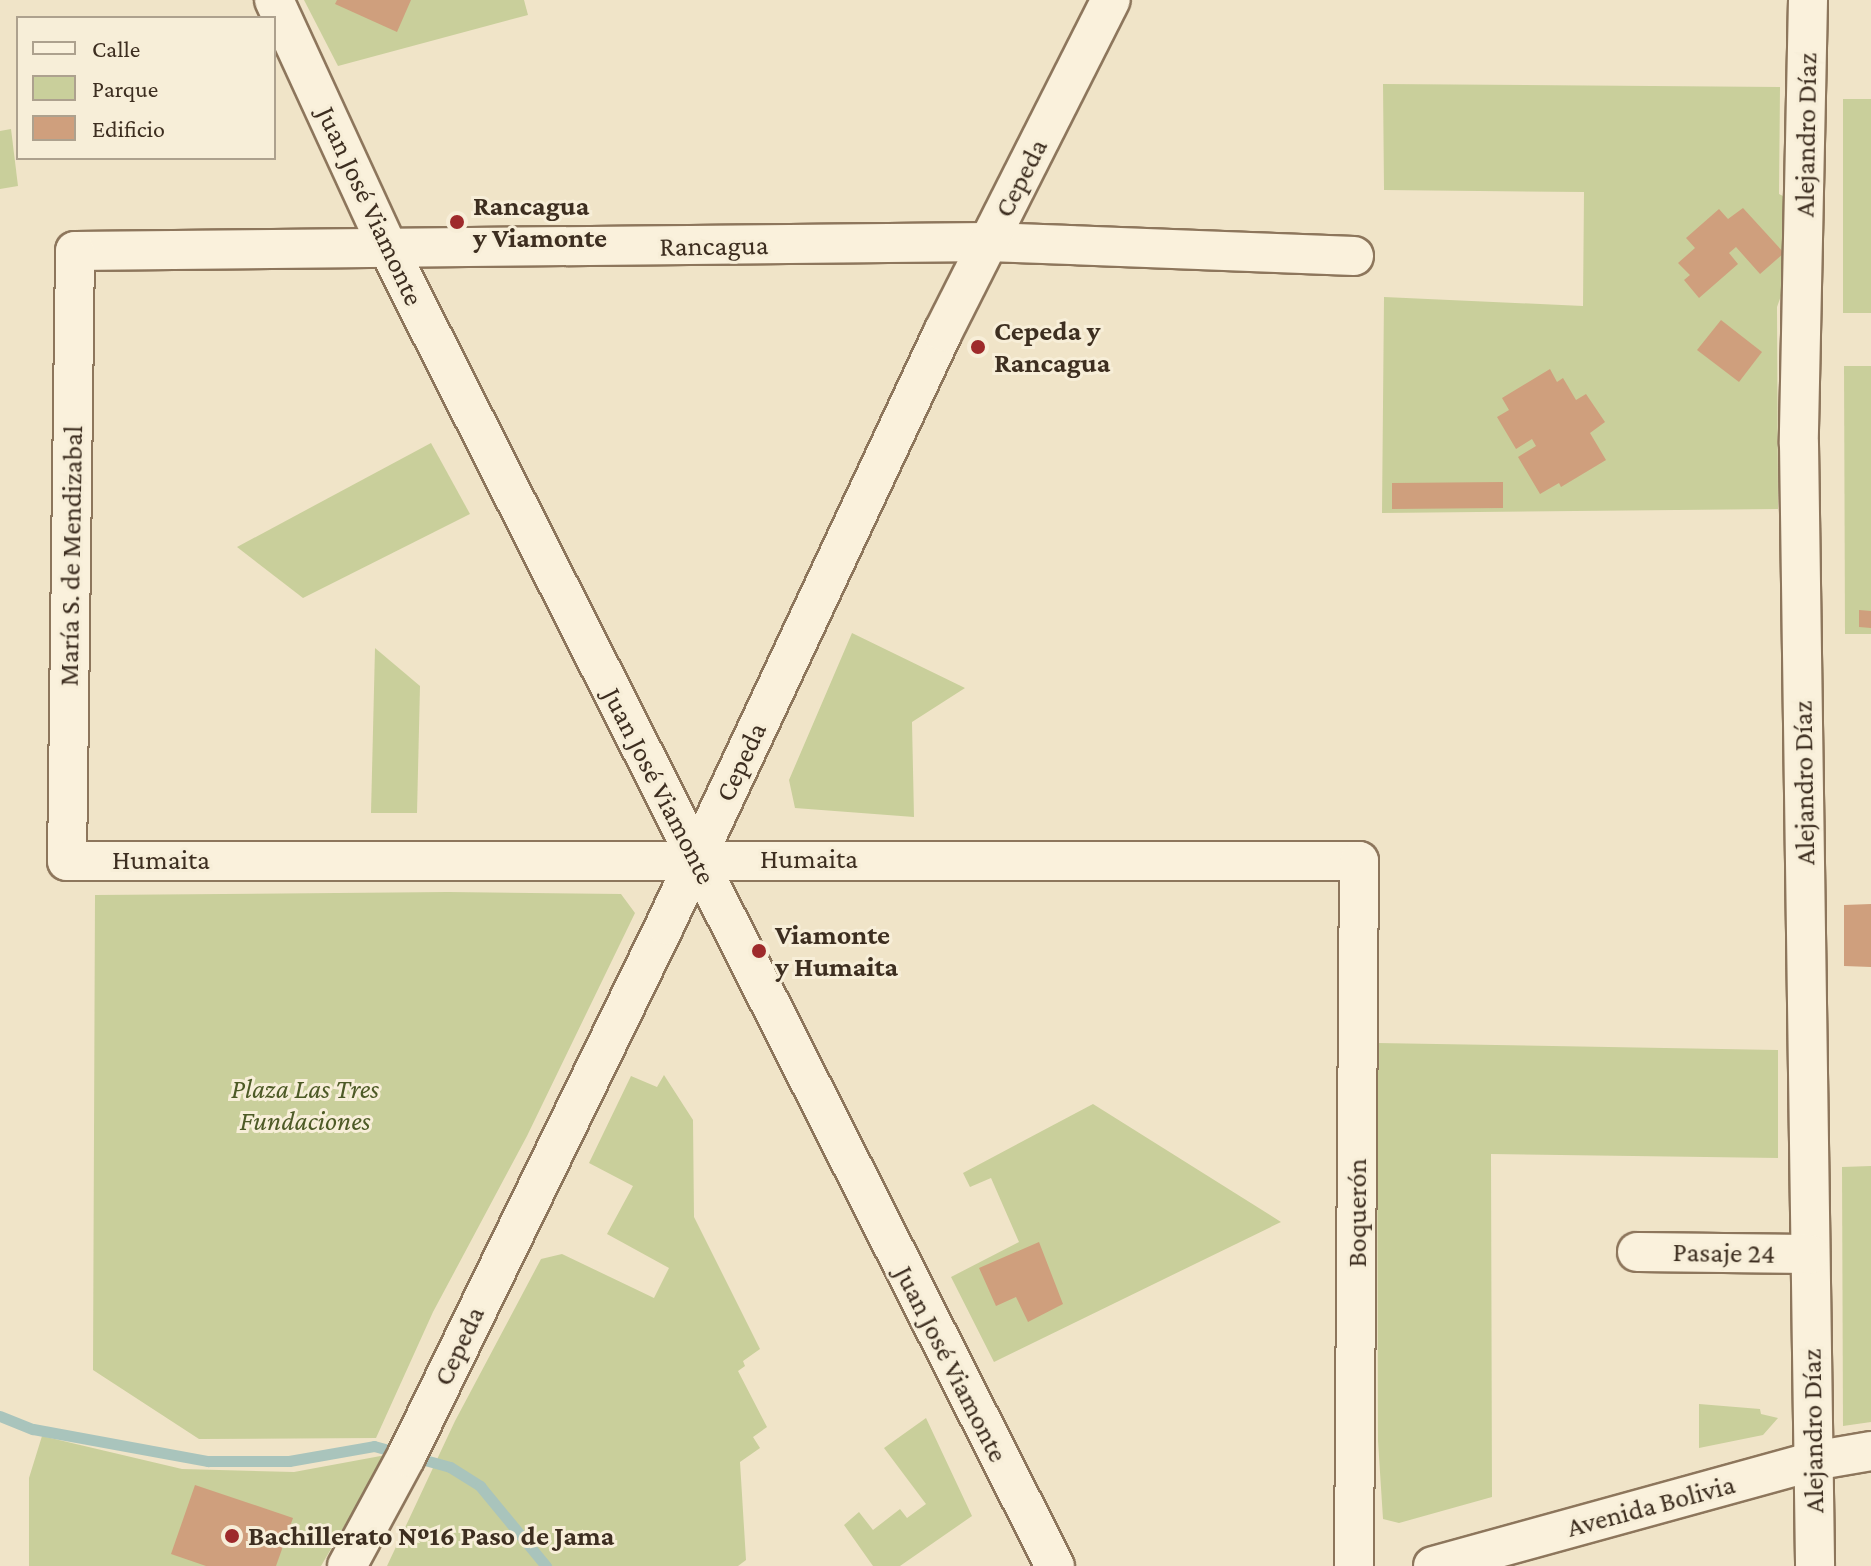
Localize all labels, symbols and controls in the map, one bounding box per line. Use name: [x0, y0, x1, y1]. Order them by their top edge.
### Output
legend: [16, 16, 276, 160]
text: Calle: [92, 35, 140, 62]
street label: Alejandro Díaz: [1788, 52, 1824, 218]
text: Parque: [92, 75, 158, 102]
street label: Juan José Viamonte: [309, 101, 431, 311]
text: Edificio: [92, 115, 165, 142]
street label: Cepeda: [987, 133, 1055, 223]
place label: Rancagua y Viamonte: [473, 189, 607, 255]
marker: Rancagua y Viamonte: [448, 213, 466, 231]
street label: Rancagua: [659, 228, 769, 264]
place label: Cepeda y Rancagua: [994, 314, 1110, 380]
marker: Cepeda y Rancagua: [969, 338, 987, 356]
street label: María S. de Mendizabal: [52, 425, 90, 687]
street label: Juan José Viamonte: [595, 682, 723, 890]
street label: Alejandro Díaz: [1786, 700, 1822, 866]
street label: Cepeda: [708, 717, 774, 807]
street label: Humaita: [760, 842, 858, 876]
street label: Humaita: [112, 843, 210, 877]
place label: Viamonte y Humaita: [775, 918, 898, 984]
marker: Viamonte y Humaita: [750, 942, 768, 960]
park label: Plaza Las Tres Fundaciones: [231, 1072, 379, 1138]
street label: Boquerón: [1340, 1159, 1374, 1267]
street label: Pasaje 24: [1672, 1235, 1776, 1271]
street label: Juan José Viamonte: [887, 1260, 1015, 1468]
street label: Cepeda: [426, 1301, 492, 1391]
street label: Alejandro Díaz: [1795, 1348, 1831, 1514]
street label: Avenida Bolivia: [1563, 1467, 1739, 1545]
place label: Bachillerato Nº16 Paso de Jama: [248, 1519, 614, 1553]
marker: Bachillerato Nº16 Paso de Jama: [223, 1527, 241, 1545]

